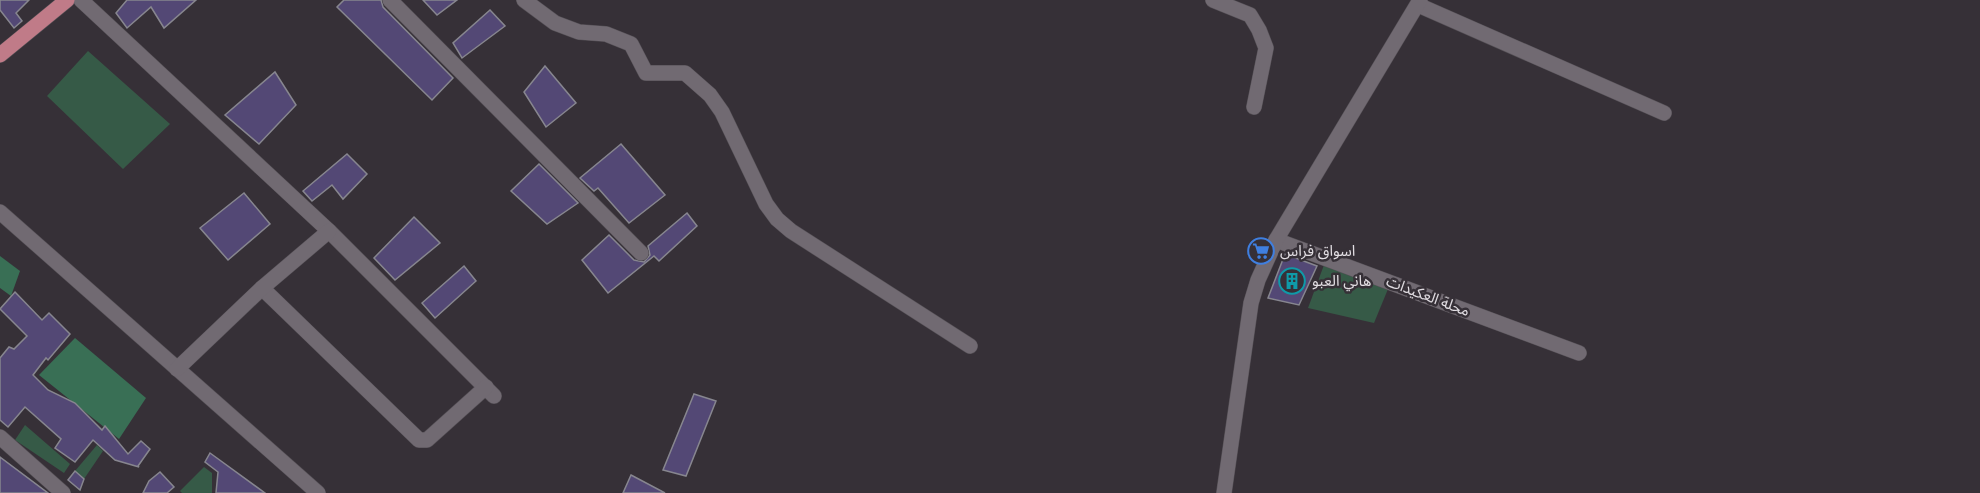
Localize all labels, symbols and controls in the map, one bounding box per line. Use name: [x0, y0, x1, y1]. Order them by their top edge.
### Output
supermarket icon: اسواق فراس: [1246, 236, 1276, 266]
place label: اسواق فراس: [1280, 242, 1355, 260]
building icon: هاني العبو: [1277, 266, 1307, 296]
place label: هاني العبو: [1312, 272, 1371, 292]
street label: محلة العكيدات: [1384, 272, 1472, 320]

